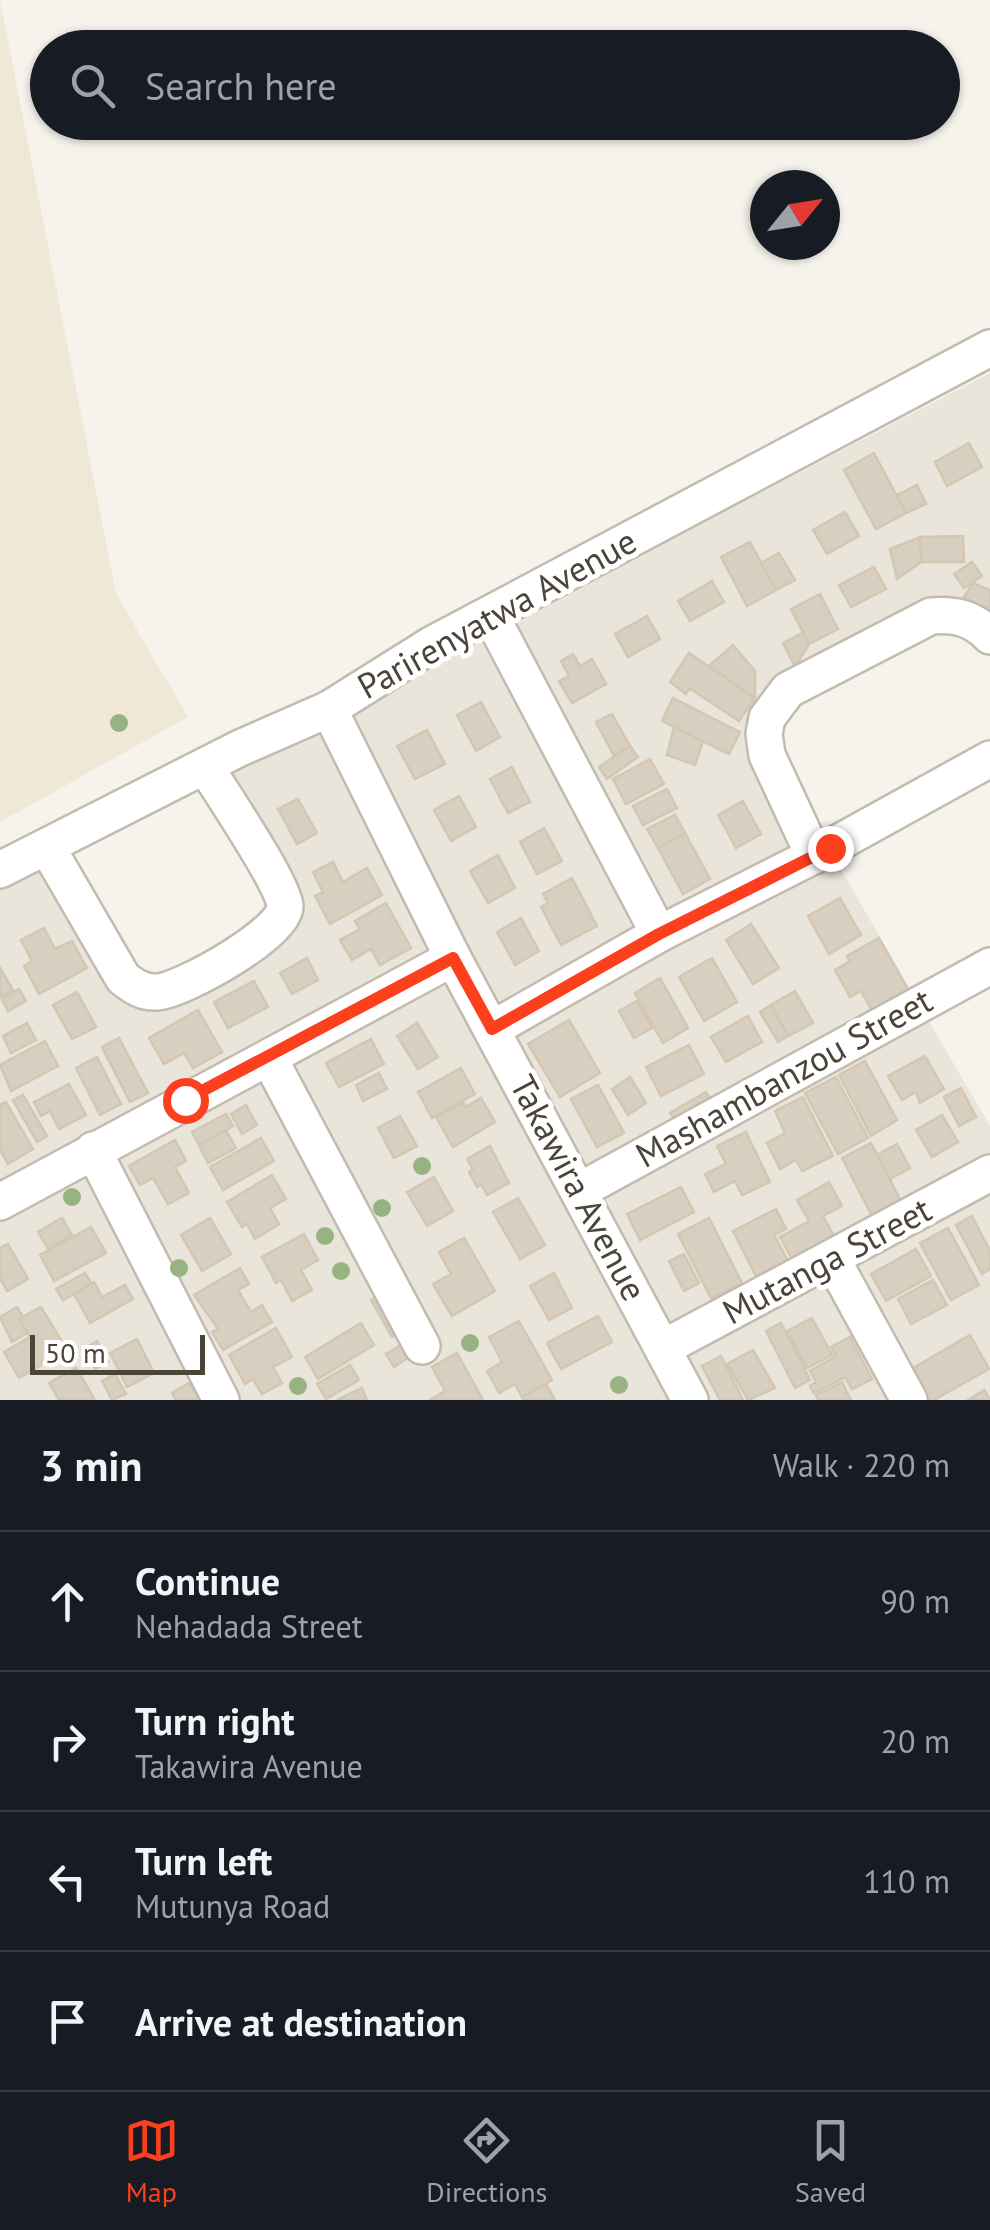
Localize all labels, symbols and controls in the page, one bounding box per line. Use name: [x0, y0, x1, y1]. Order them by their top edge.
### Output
search box: [30, 30, 960, 140]
icon: search: [65, 58, 120, 113]
text: Search here: [145, 61, 337, 110]
north arrow: [750, 170, 840, 260]
street label: Parirenyatwa Avenue: [349, 517, 644, 709]
route end: [808, 826, 854, 872]
street label: Mashambanzou Street: [627, 977, 940, 1178]
street label: Takawira Avenue: [500, 1067, 658, 1308]
route start: [163, 1078, 209, 1124]
street label: Mutanga Street: [714, 1186, 939, 1334]
scale bar: [30, 1330, 205, 1374]
text: 50 m: [45, 1334, 106, 1371]
text: 3 min: [40, 1438, 142, 1493]
text: Walk · 220 m: [773, 1444, 950, 1486]
text: Continue: [135, 1556, 280, 1605]
icon: ahead: [40, 1574, 95, 1629]
text: 90 m: [881, 1580, 950, 1622]
text: Nehadada Street: [135, 1605, 363, 1647]
text: Turn right: [135, 1696, 295, 1745]
icon: right: [40, 1714, 95, 1769]
text: 20 m: [881, 1720, 950, 1762]
text: Takawira Avenue: [135, 1745, 363, 1787]
text: Turn left: [135, 1836, 272, 1885]
icon: left: [40, 1854, 95, 1909]
text: 110 m: [863, 1860, 950, 1902]
text: Mutunya Road: [135, 1885, 330, 1927]
icon: arrive: [40, 1994, 95, 2049]
text: Arrive at destination: [135, 1997, 467, 2046]
tab: Map: [124, 2113, 179, 2210]
tab: Directions: [426, 2113, 547, 2210]
tab: Saved: [795, 2113, 866, 2210]

